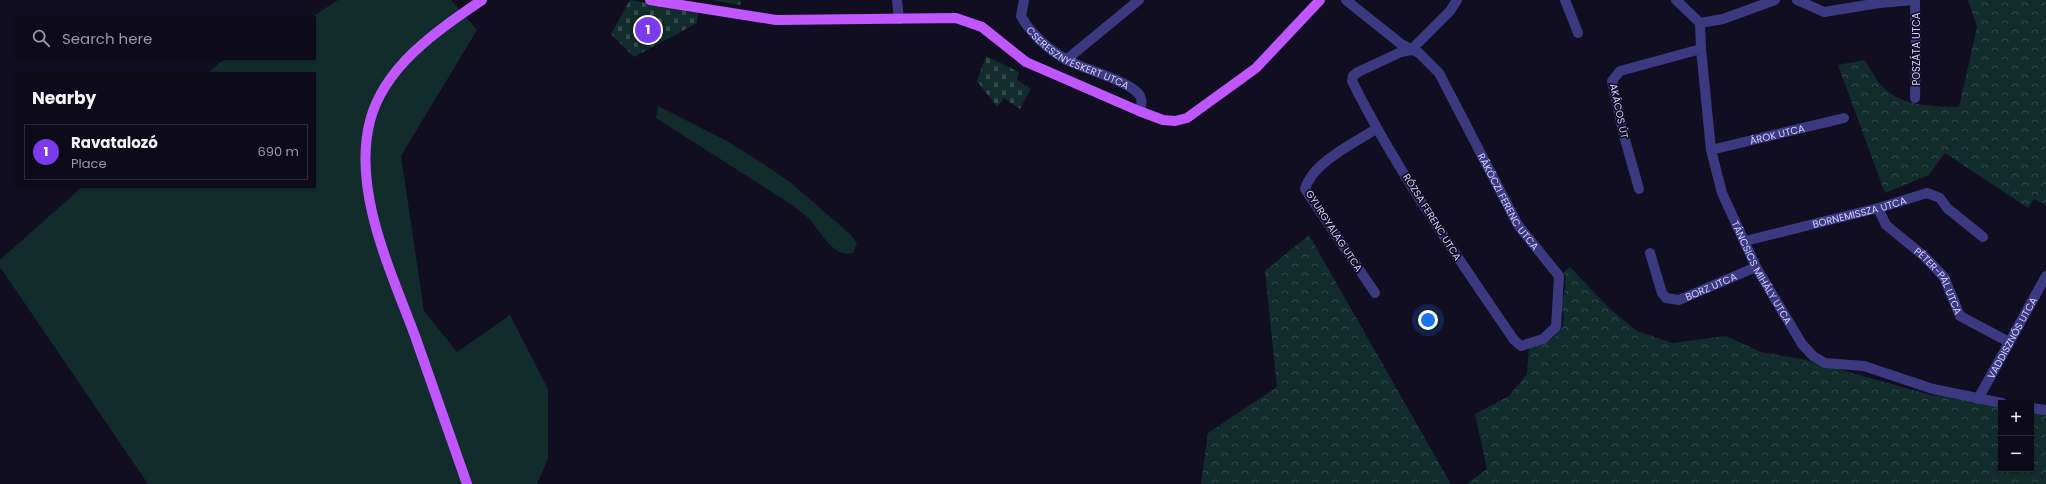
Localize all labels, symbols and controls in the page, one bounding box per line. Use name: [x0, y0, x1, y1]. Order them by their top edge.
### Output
street label: POSZÁTA UTCA: [1909, 12, 1924, 86]
pin: 1: [635, 15, 661, 45]
search box: [16, 16, 316, 60]
street label: CSERESZNYÉSKERT UTCA: [1023, 23, 1132, 93]
icon: search: [30, 27, 52, 49]
text: Search here: [62, 28, 152, 49]
street label: AKÁCOS ÚT: [1606, 82, 1632, 140]
text: Nearby: [32, 86, 96, 110]
street label: ÁROK UTCA: [1748, 120, 1806, 148]
text: Ravatalozó: [71, 132, 158, 153]
text: 1: [44, 142, 48, 161]
text: 690 m: [258, 142, 299, 161]
street label: RÁKÓCZI FERENC UTCA: [1474, 150, 1543, 253]
text: Place: [71, 154, 106, 173]
street label: RÓZSA FERENC UTCA: [1399, 171, 1465, 264]
street label: GYURGYALAG UTCA: [1302, 187, 1366, 275]
street label: BORNEMISSZA UTCA: [1811, 192, 1908, 231]
street label: TÁNCSICS MIHÁLY UTCA: [1728, 218, 1796, 327]
street label: PÉTER-PÁL UTCA: [1911, 244, 1966, 317]
street label: BORZ UTCA: [1683, 269, 1739, 304]
street label: VADDISZNÓS UTCA: [1983, 294, 2041, 381]
your location: [1418, 310, 1438, 330]
map controls: [1998, 400, 2034, 472]
button: +: [1998, 400, 2034, 436]
button: −: [1998, 436, 2034, 472]

